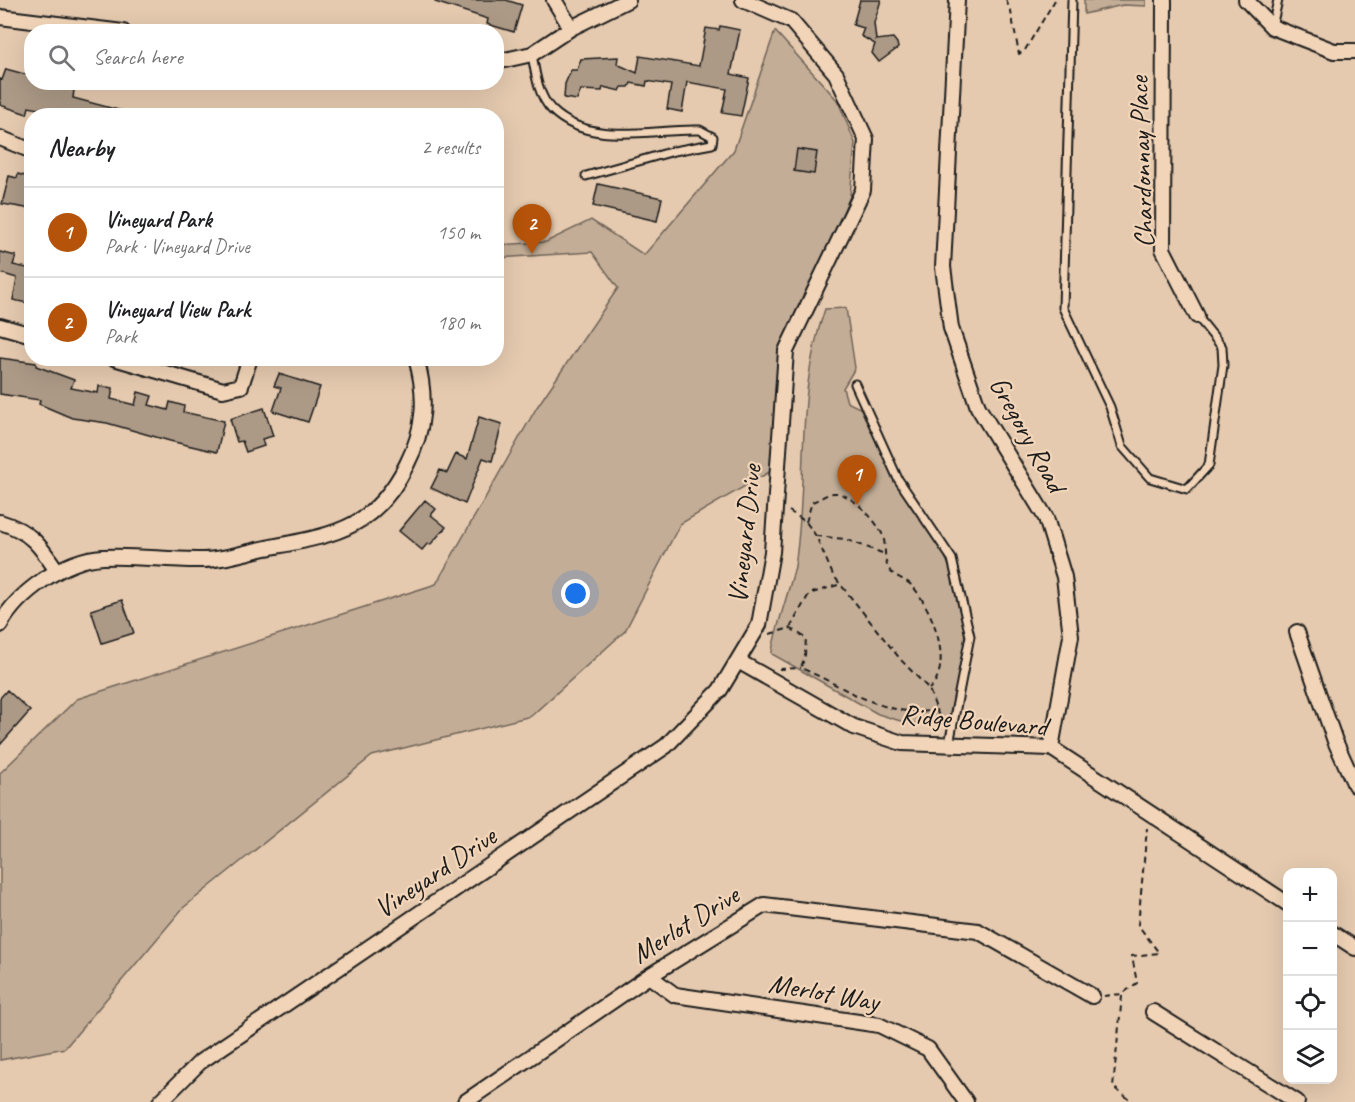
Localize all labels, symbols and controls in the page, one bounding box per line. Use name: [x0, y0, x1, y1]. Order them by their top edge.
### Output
search box: [24, 24, 504, 90]
icon: search: [45, 41, 78, 74]
text: Search here: [93, 43, 183, 71]
street label: Chardonnay Place: [1120, 74, 1161, 248]
text: Nearby: [48, 131, 113, 164]
text: 2 results: [421, 135, 480, 160]
pin: 2: [512, 204, 552, 254]
text: Vineyard Park: [105, 206, 212, 234]
text: 1: [63, 220, 72, 245]
text: 150 m: [437, 220, 480, 245]
text: Park · Vineyard Drive: [105, 234, 250, 259]
text: Vineyard View Park: [105, 296, 250, 324]
text: 2: [63, 310, 72, 335]
text: 180 m: [437, 310, 480, 335]
text: Park: [105, 324, 137, 349]
street label: Gregory Road: [982, 370, 1076, 501]
pin: 1: [838, 456, 876, 505]
street label: Vineyard Drive: [719, 461, 769, 605]
your location: [561, 579, 590, 608]
street label: Ridge Boulevard: [899, 696, 1053, 744]
street label: Vineyard Drive: [367, 817, 504, 925]
map controls: [1283, 868, 1337, 1084]
button: +: [1283, 868, 1337, 922]
street label: Merlot Drive: [625, 876, 747, 971]
button: −: [1283, 922, 1337, 976]
street label: Merlot Way: [766, 965, 884, 1019]
button: locate: [1283, 976, 1337, 1030]
button: layers: [1283, 1030, 1337, 1084]

